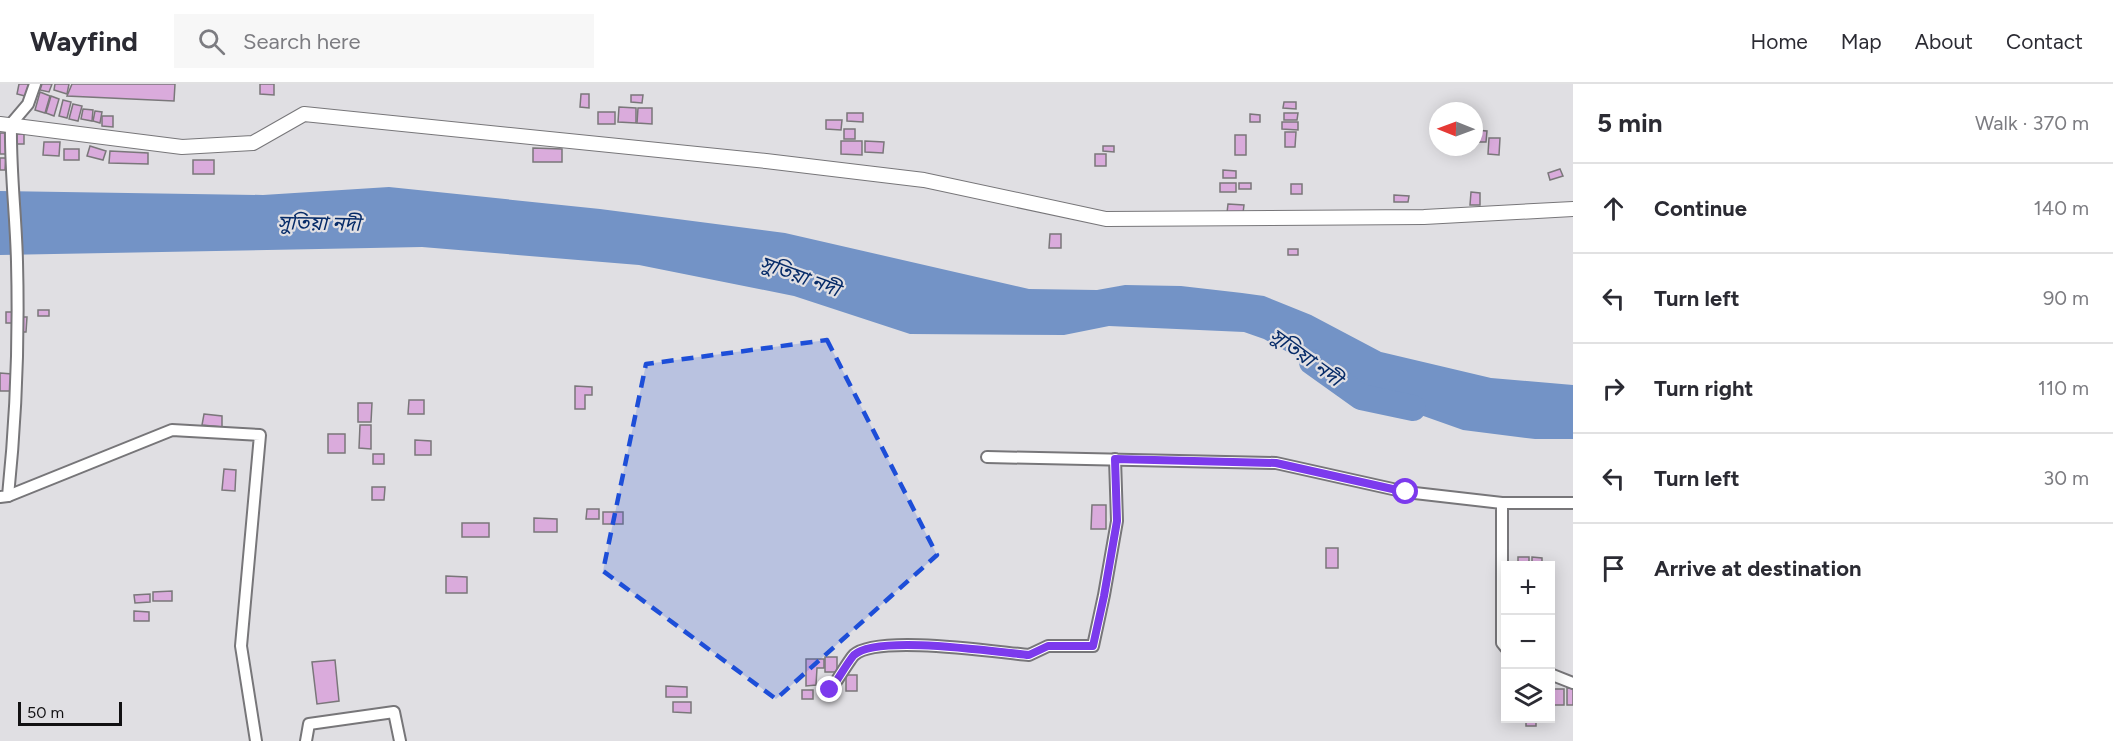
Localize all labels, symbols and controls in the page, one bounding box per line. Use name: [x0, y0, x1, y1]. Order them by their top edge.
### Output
search box: [174, 14, 594, 68]
text: Wayfind: [30, 24, 138, 58]
icon: search: [195, 25, 228, 58]
text: Search here: [243, 28, 361, 55]
text: Home: [1751, 29, 1808, 54]
text: Map: [1841, 29, 1882, 54]
text: About: [1915, 29, 1973, 54]
text: Contact: [2006, 29, 2083, 54]
north arrow: [1429, 102, 1483, 156]
text: 5 min: [1597, 107, 1663, 139]
text: Walk · 370 m: [1975, 111, 2089, 135]
icon: ahead: [1597, 192, 1630, 225]
text: Continue: [1654, 195, 1747, 222]
text: 140 m: [2034, 196, 2089, 220]
water label: সুতিয়া নদী: [277, 210, 364, 236]
water label: সুতিয়া নদী: [757, 251, 847, 303]
icon: left: [1597, 282, 1630, 315]
text: Turn left: [1654, 285, 1740, 312]
text: 90 m: [2043, 286, 2089, 310]
water label: সুতিয়া নদী: [1265, 323, 1350, 393]
icon: right: [1597, 372, 1630, 405]
text: Turn right: [1654, 375, 1753, 402]
text: 110 m: [2038, 376, 2089, 400]
icon: left: [1597, 462, 1630, 495]
text: Turn left: [1654, 465, 1740, 492]
text: 30 m: [2043, 466, 2089, 490]
route start: [1392, 478, 1418, 504]
icon: arrive: [1597, 552, 1630, 585]
text: Arrive at destination: [1654, 555, 1862, 582]
map controls: [1501, 561, 1555, 723]
button: +: [1501, 561, 1555, 615]
button: −: [1501, 615, 1555, 669]
button: layers: [1501, 669, 1555, 723]
route end: [816, 676, 842, 702]
scale bar: [18, 699, 122, 726]
text: 50 m: [27, 703, 64, 722]

